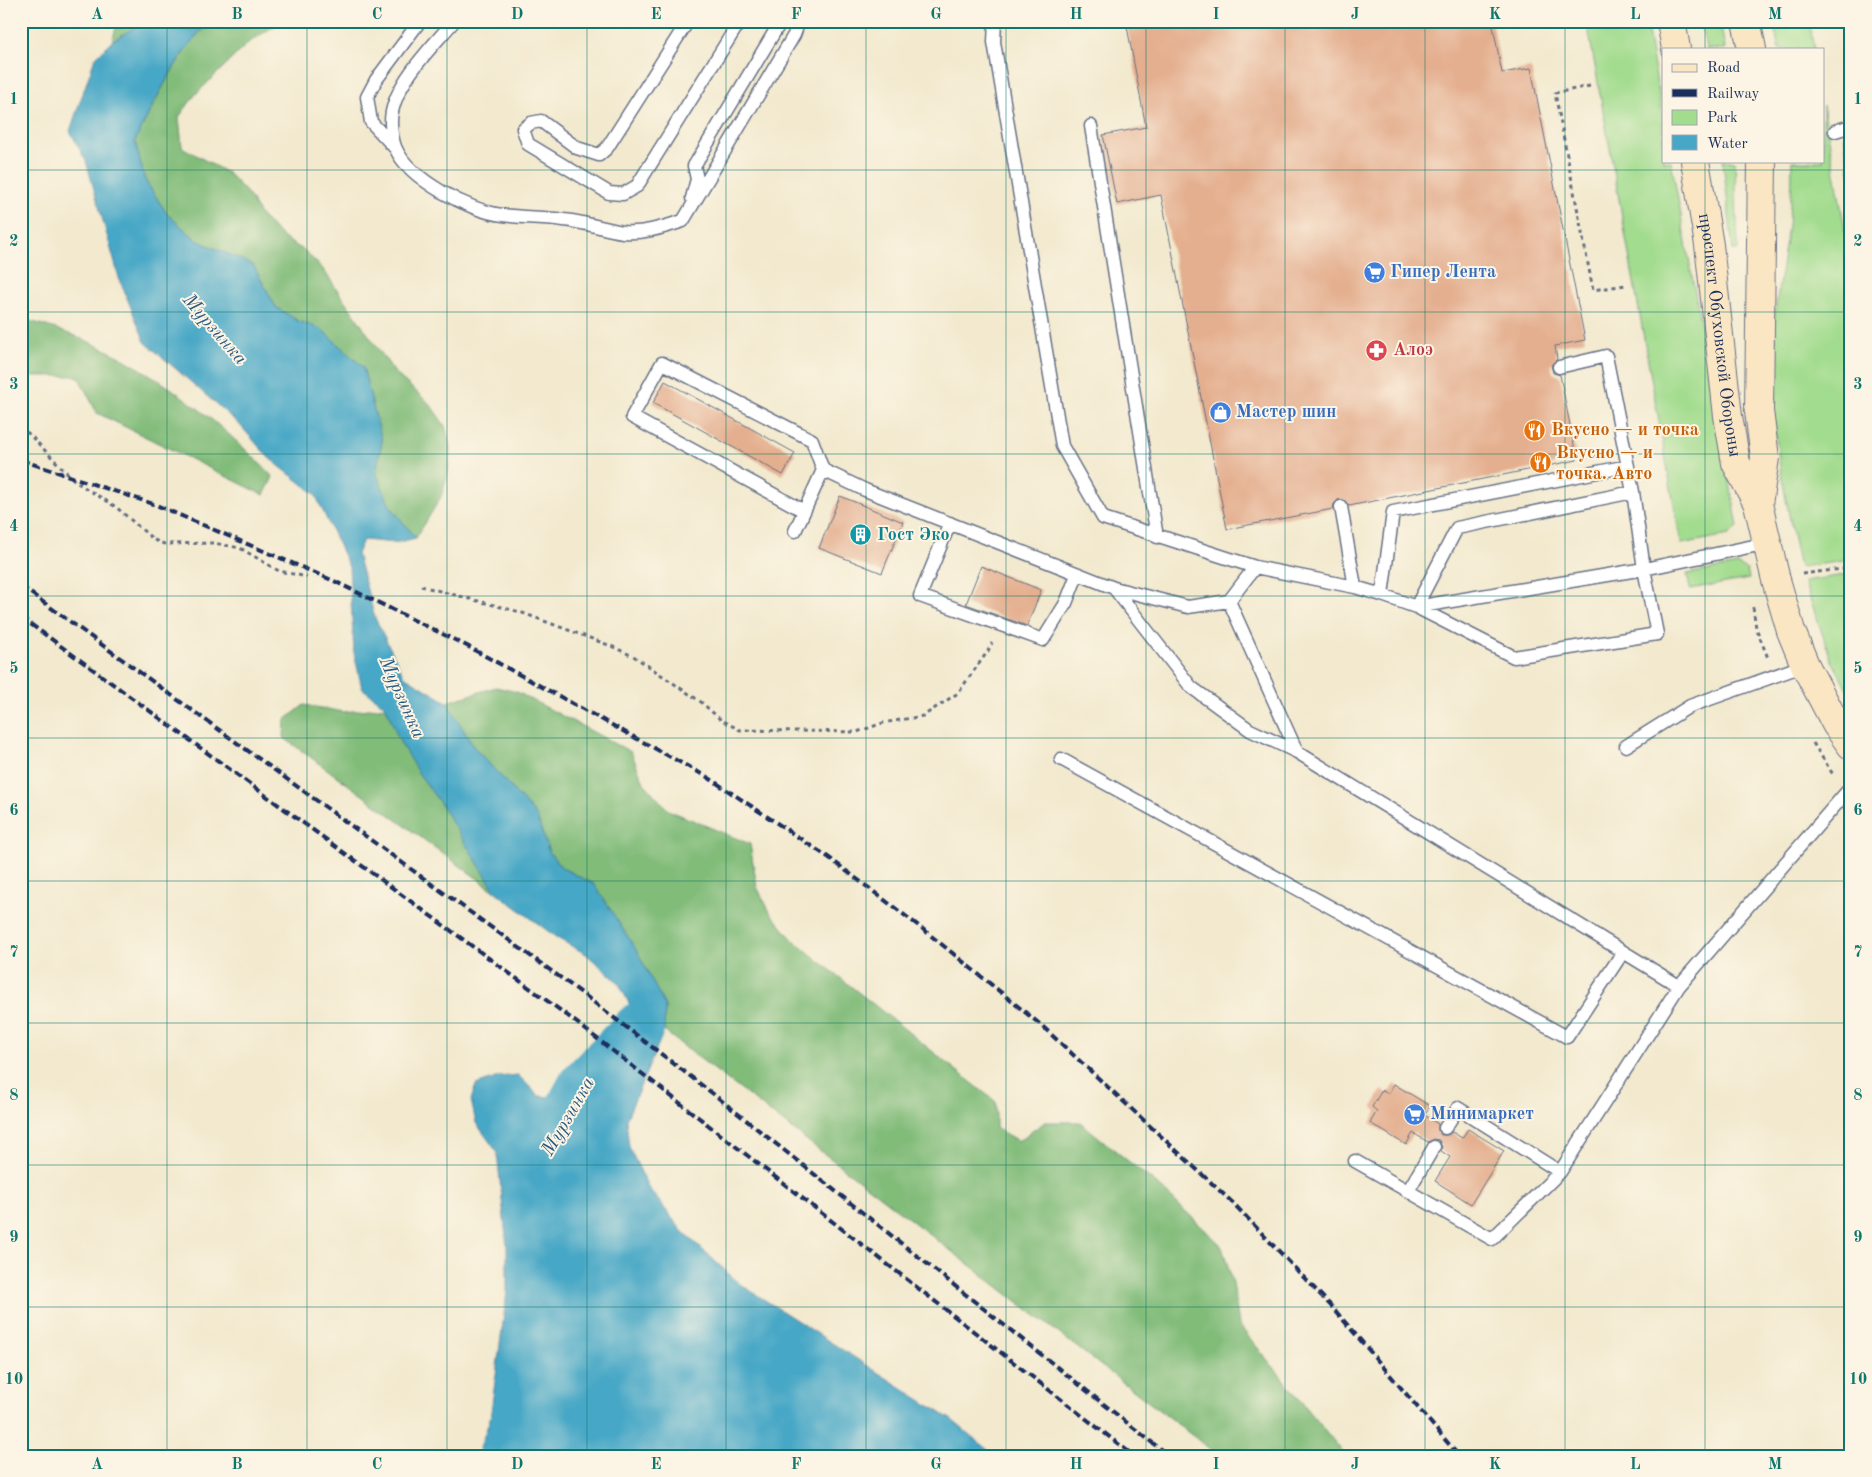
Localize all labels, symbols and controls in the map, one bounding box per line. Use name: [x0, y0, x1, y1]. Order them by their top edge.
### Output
text: A: [91, 7, 103, 23]
text: B: [231, 7, 243, 23]
text: C: [372, 7, 382, 23]
text: D: [511, 7, 523, 23]
text: E: [650, 7, 662, 23]
text: F: [791, 7, 802, 23]
text: G: [930, 7, 942, 23]
text: H: [1069, 7, 1083, 23]
text: I: [1212, 7, 1220, 23]
text: J: [1351, 7, 1360, 23]
text: K: [1489, 7, 1501, 23]
text: L: [1630, 7, 1641, 23]
text: M: [1768, 7, 1782, 23]
legend: [1662, 48, 1824, 162]
text: Road: [1707, 61, 1741, 76]
text: Railway: [1707, 87, 1760, 102]
text: 1: [9, 92, 19, 108]
text: 1: [1853, 92, 1863, 108]
text: Park: [1707, 111, 1738, 126]
text: Water: [1707, 137, 1748, 152]
street label: проспект Обуховской Обороны: [1695, 212, 1744, 459]
text: 2: [9, 234, 19, 250]
text: 2: [1853, 234, 1863, 250]
supermarket icon: Гипер Лента: [1362, 260, 1386, 284]
place label: Гипер Лента: [1390, 263, 1496, 281]
water label: Мурзинка: [178, 290, 250, 369]
pharmacy icon: Алоэ: [1365, 338, 1389, 362]
place label: Алоэ: [1393, 341, 1433, 359]
text: 3: [9, 377, 19, 393]
text: 3: [1853, 377, 1863, 393]
shop icon: Мастер шин: [1208, 400, 1232, 424]
place label: Мастер шин: [1236, 403, 1337, 421]
restaurant icon: Вкусно — и точка: [1523, 418, 1547, 442]
place label: Вкусно — и точка: [1551, 421, 1699, 439]
place label: Вкусно — и точка. Авто: [1556, 444, 1653, 483]
restaurant icon: Вкусно — и точка. Авто: [1528, 451, 1552, 475]
text: 4: [9, 519, 19, 535]
text: 4: [1853, 519, 1863, 535]
building icon: Гост Эко: [849, 523, 873, 547]
place label: Гост Эко: [877, 526, 950, 544]
water label: Мурзинка: [374, 653, 427, 742]
text: 5: [9, 661, 19, 677]
text: 5: [1853, 661, 1863, 677]
text: 6: [9, 803, 19, 819]
text: 6: [1853, 803, 1863, 819]
text: 7: [9, 945, 19, 961]
text: 7: [1853, 945, 1863, 961]
water label: Мурзинка: [538, 1075, 599, 1160]
text: 8: [9, 1088, 19, 1104]
text: 8: [1853, 1088, 1863, 1104]
supermarket icon: Минимаркет: [1402, 1102, 1426, 1126]
place label: Минимаркет: [1430, 1105, 1534, 1123]
text: 9: [9, 1230, 19, 1246]
text: 9: [1853, 1230, 1863, 1246]
text: 10: [5, 1372, 23, 1388]
text: 10: [1849, 1372, 1867, 1388]
text: A: [91, 1457, 103, 1473]
text: B: [231, 1457, 243, 1473]
text: C: [372, 1457, 382, 1473]
text: D: [511, 1457, 523, 1473]
text: E: [650, 1457, 662, 1473]
text: F: [791, 1457, 802, 1473]
text: G: [930, 1457, 942, 1473]
text: H: [1069, 1457, 1083, 1473]
text: I: [1212, 1457, 1220, 1473]
text: J: [1351, 1457, 1360, 1473]
text: K: [1489, 1457, 1501, 1473]
text: L: [1630, 1457, 1641, 1473]
text: M: [1768, 1457, 1782, 1473]

